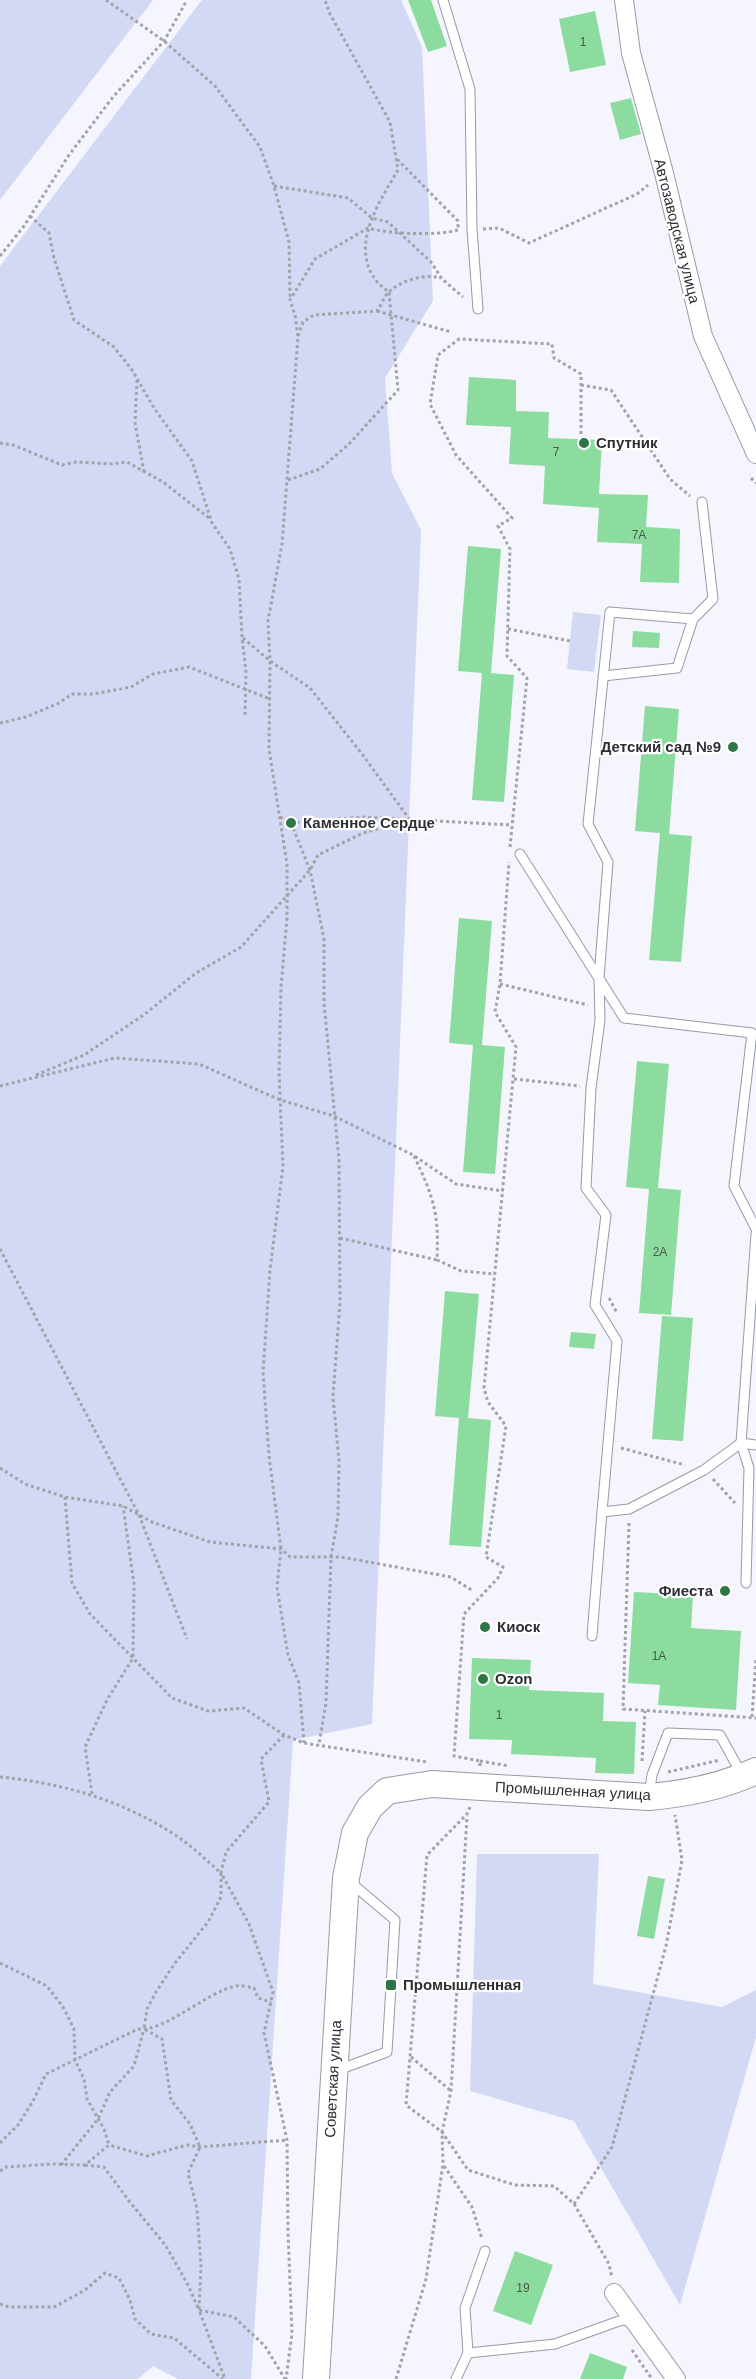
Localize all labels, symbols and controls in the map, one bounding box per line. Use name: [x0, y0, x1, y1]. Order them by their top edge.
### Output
house number: 1: [580, 35, 587, 49]
street label: Автозаводская улица: [651, 157, 704, 306]
place label: Спутник: [596, 434, 658, 451]
marker: Спутник: [577, 436, 591, 450]
house number: 7: [553, 445, 560, 459]
house number: 7А: [632, 528, 646, 542]
place label: Детский сад №9: [601, 738, 721, 755]
marker: Детский сад №9: [726, 740, 740, 754]
place label: Каменное Сердце: [303, 814, 435, 831]
marker: Каменное Сердце: [284, 816, 298, 830]
house number: 2А: [653, 1245, 667, 1259]
place label: Фиеста: [659, 1582, 714, 1599]
marker: Фиеста: [718, 1584, 732, 1598]
place label: Киоск: [497, 1618, 541, 1635]
marker: Киоск: [478, 1620, 492, 1634]
house number: 1А: [652, 1649, 666, 1663]
place label: Ozon: [495, 1670, 533, 1687]
marker: Ozon: [476, 1672, 490, 1686]
house number: 1: [496, 1708, 503, 1722]
street label: Промышленная улица: [495, 1778, 652, 1803]
place label: Промышленная: [403, 1976, 521, 1993]
marker: Промышленная: [384, 1978, 398, 1992]
street label: Советская улица: [321, 2019, 344, 2138]
house number: 19: [516, 2281, 530, 2295]

